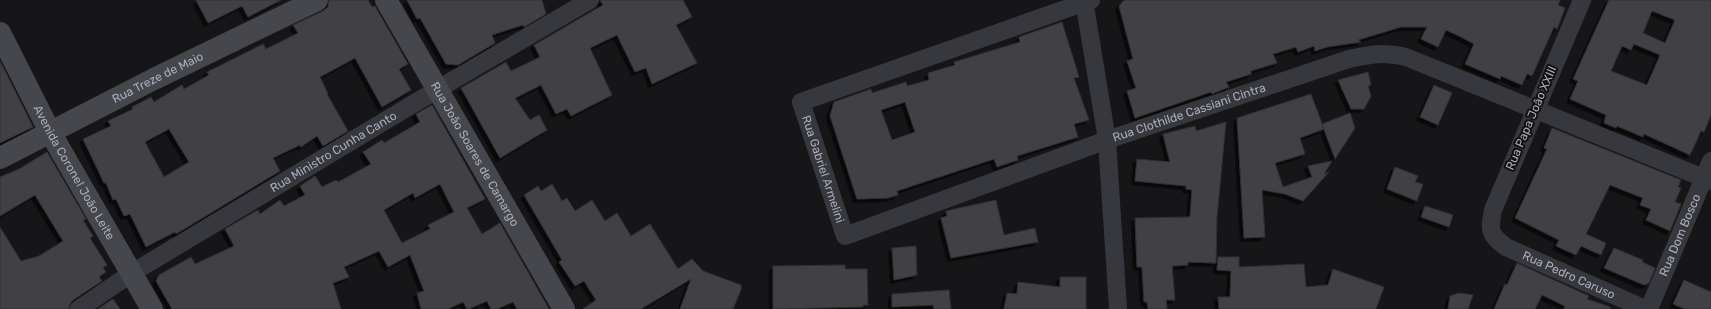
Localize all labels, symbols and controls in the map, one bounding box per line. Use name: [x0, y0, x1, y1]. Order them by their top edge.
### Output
street label: Rua Treze de Maio: [110, 49, 206, 106]
street label: Rua Papa João XXIII: [1503, 64, 1559, 172]
street label: Rua João Soares de Camargo: [428, 80, 522, 229]
street label: Rua Clothilde Cassiani Cintra: [1111, 80, 1267, 145]
street label: Avenida Coronel João Leite: [31, 103, 118, 243]
street label: Rua Ministro Cunha Canto: [267, 108, 399, 195]
street label: Rua Gabriel Armelini: [799, 113, 847, 225]
street label: Rua Dom Bosco: [1656, 192, 1703, 279]
street label: Rua Pedro Caruso: [1520, 248, 1617, 302]

